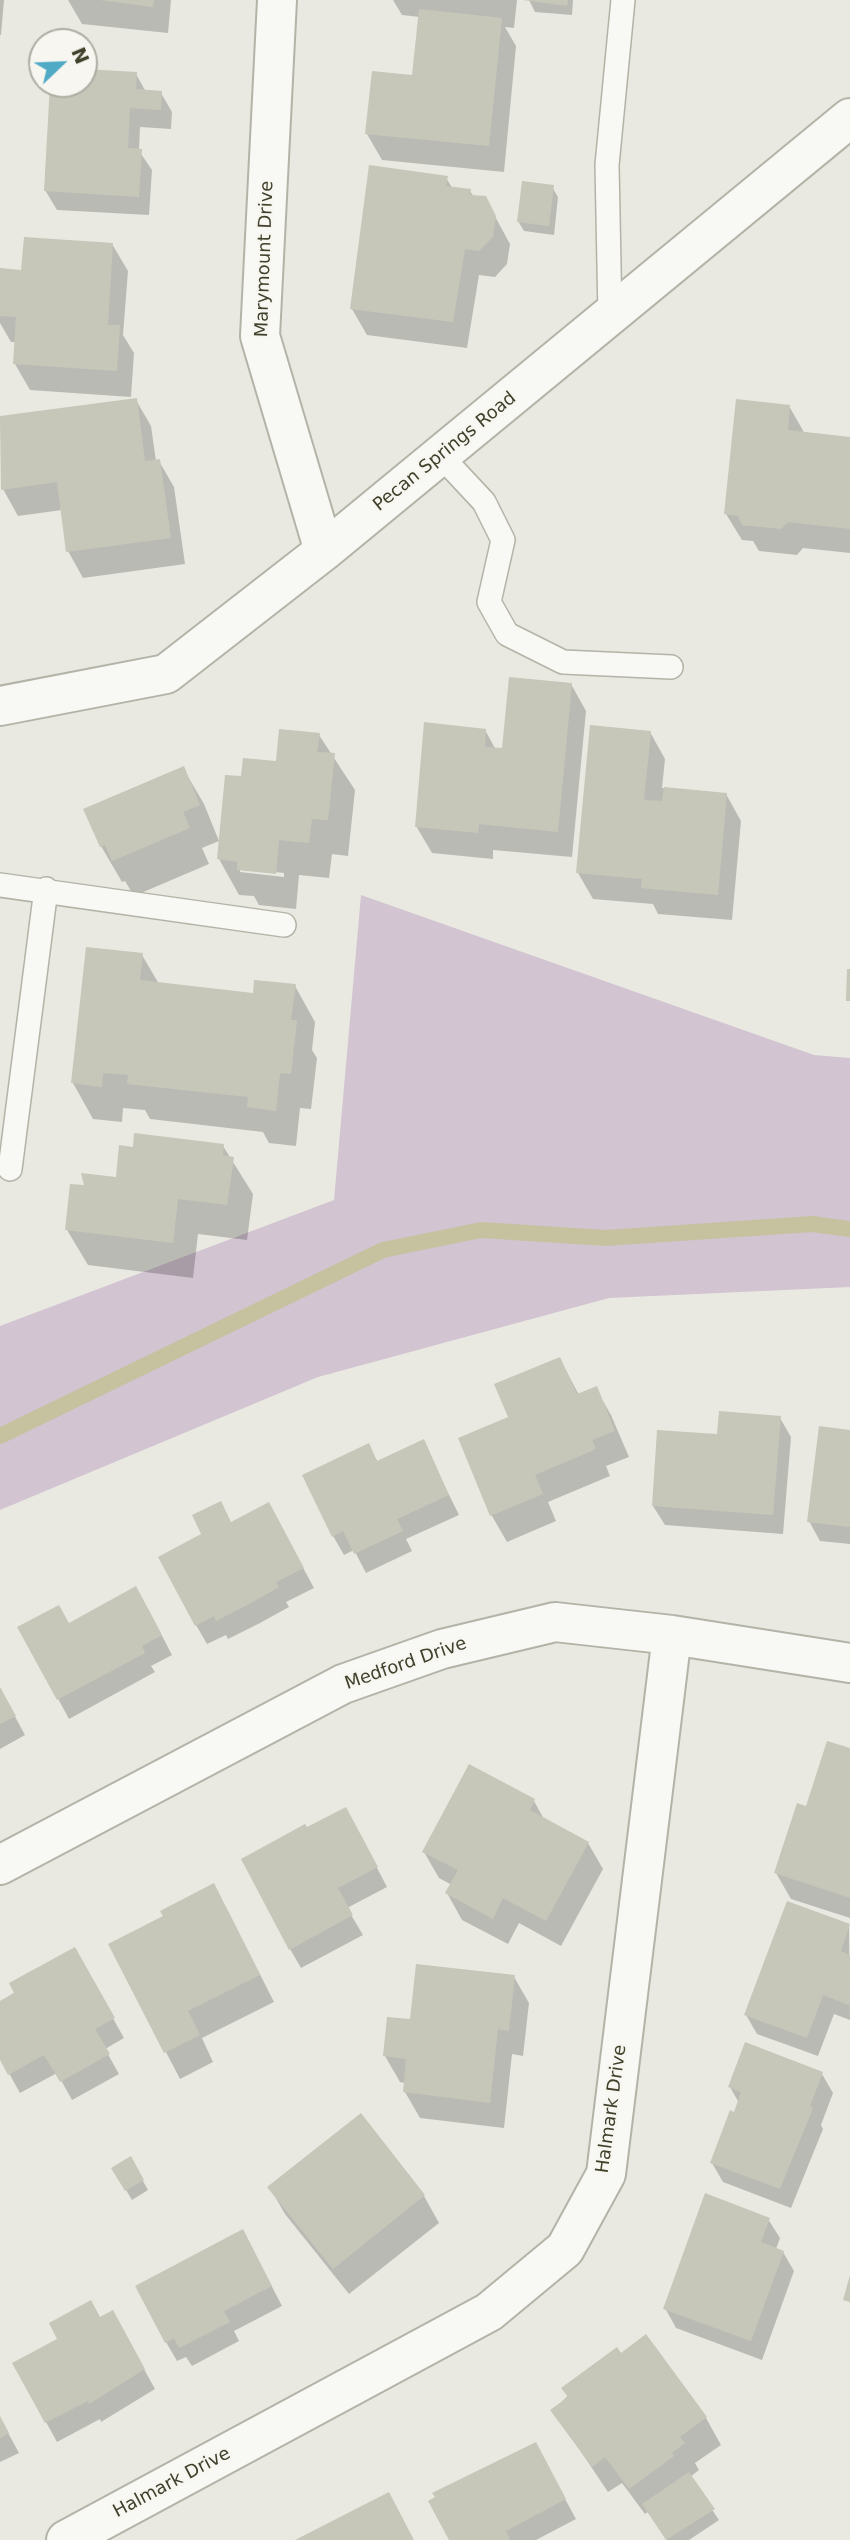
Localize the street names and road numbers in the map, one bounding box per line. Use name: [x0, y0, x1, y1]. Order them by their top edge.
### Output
street label: Marymount Drive: [251, 180, 279, 338]
street label: Pecan Springs Road: [369, 388, 521, 516]
street label: Medford Drive: [342, 1633, 470, 1695]
street label: Halmark Drive: [592, 2043, 632, 2175]
street label: Halmark Drive: [110, 2443, 234, 2523]

